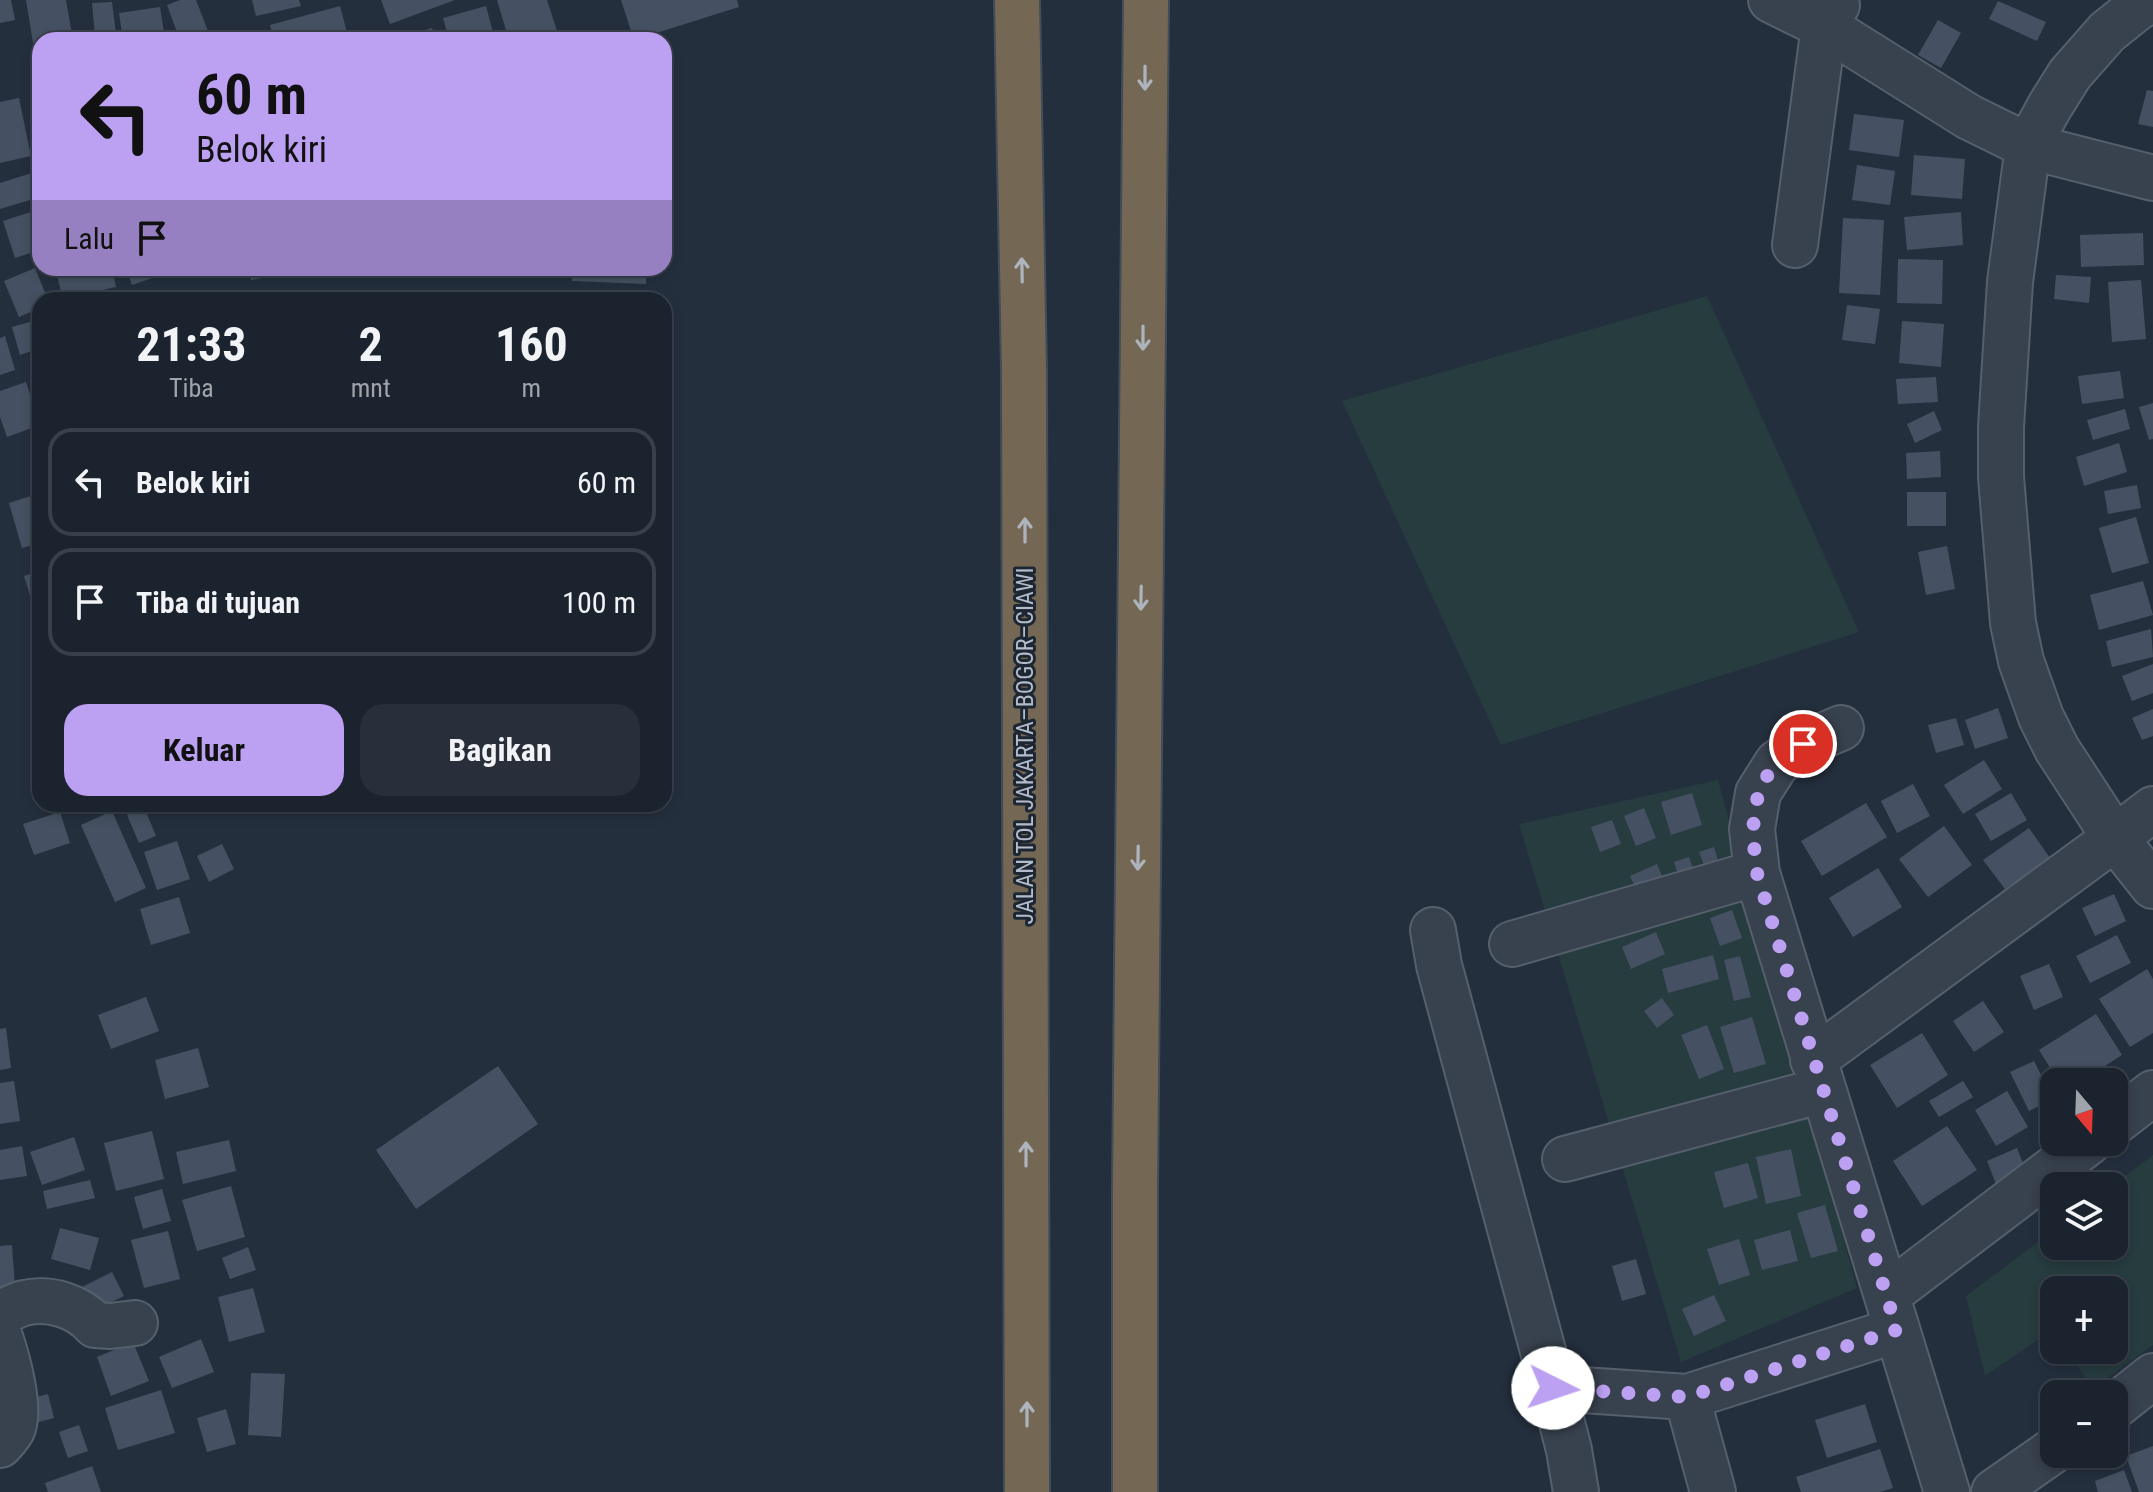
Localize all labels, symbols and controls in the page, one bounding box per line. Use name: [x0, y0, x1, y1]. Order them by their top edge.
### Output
text: 60 m: [196, 62, 307, 128]
icon: left: [64, 64, 168, 168]
one-way arrow: [1137, 64, 1153, 91]
text: Belok kiri: [196, 129, 327, 171]
icon: arrive: [130, 216, 174, 260]
text: Lalu: [64, 221, 114, 256]
one-way arrow: [1014, 257, 1030, 284]
text: 21:33: [136, 316, 246, 373]
text: 2: [359, 316, 383, 373]
text: 160: [495, 316, 568, 373]
one-way arrow: [1135, 324, 1151, 351]
text: Tiba: [169, 373, 214, 403]
text: mnt: [351, 373, 391, 403]
text: m: [522, 373, 541, 403]
icon: left: [68, 460, 112, 504]
text: Belok kiri: [136, 465, 250, 500]
text: 60 m: [577, 465, 636, 500]
one-way arrow: [1017, 517, 1033, 544]
street label: JALAN TOL JAKARTA–BOGOR–CIAWI: [1011, 568, 1039, 924]
icon: arrive: [68, 580, 112, 624]
one-way arrow: [1133, 584, 1149, 611]
text: Tiba di tujuan: [136, 585, 300, 620]
text: 100 m: [562, 585, 636, 620]
button: Keluar: [64, 704, 344, 796]
button: Bagikan: [360, 704, 640, 796]
pin: [1769, 710, 1837, 778]
icon: arrive: [1781, 722, 1825, 766]
one-way arrow: [1131, 844, 1146, 871]
north arrow: [2040, 1068, 2128, 1156]
map controls: [2040, 1068, 2128, 1468]
one-way arrow: [1018, 1141, 1034, 1168]
button: layers: [2040, 1172, 2128, 1260]
button: +: [2040, 1276, 2128, 1364]
position arrow: [1511, 1346, 1595, 1430]
button: −: [2040, 1380, 2128, 1468]
one-way arrow: [1019, 1401, 1035, 1428]

